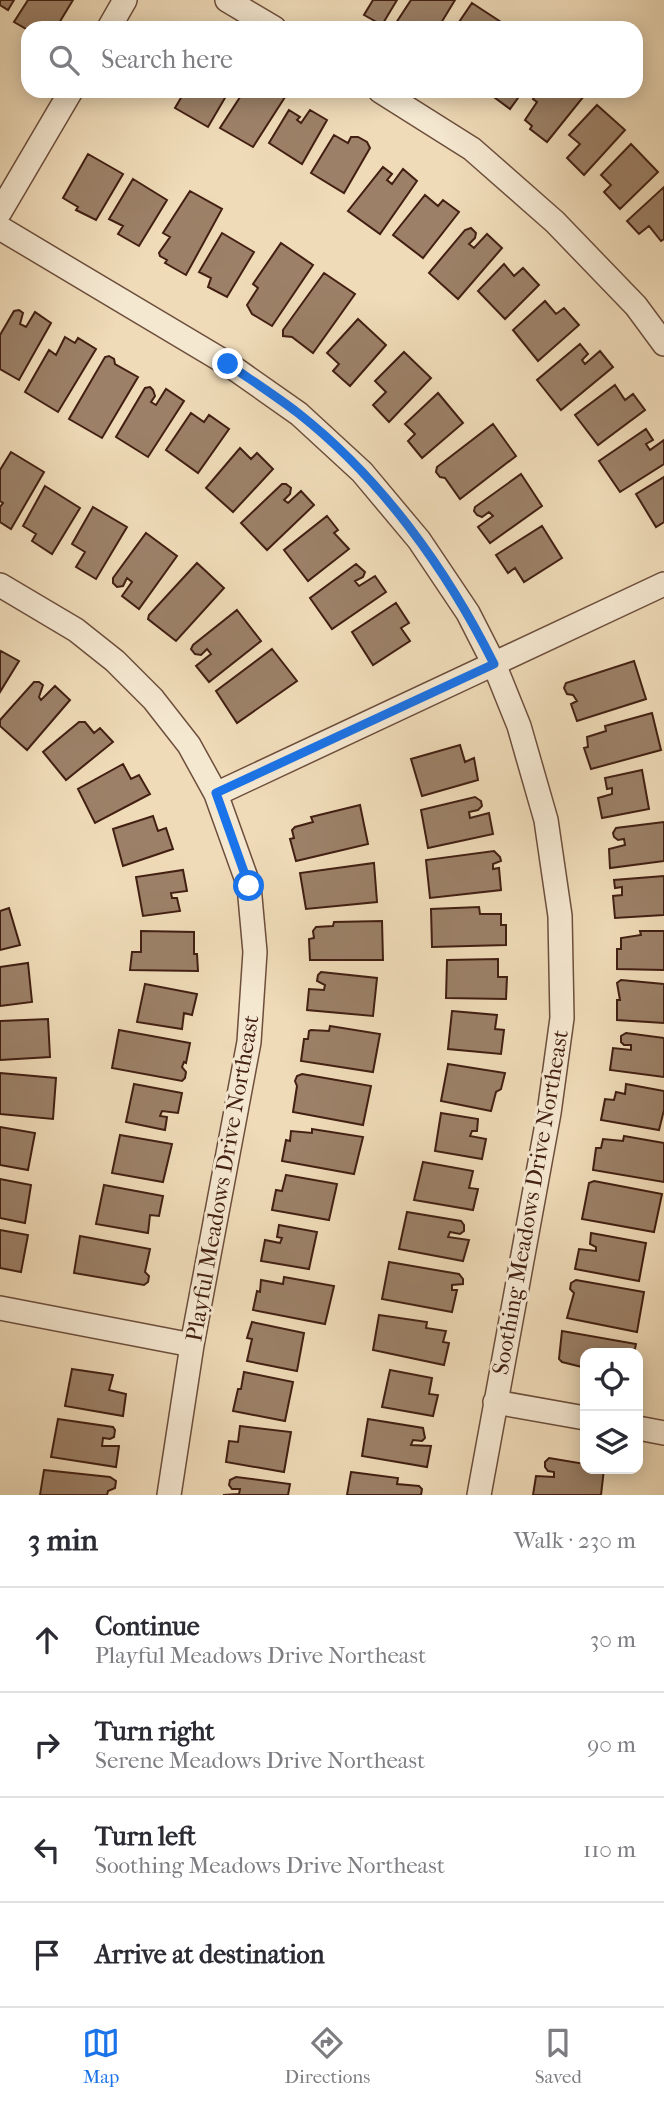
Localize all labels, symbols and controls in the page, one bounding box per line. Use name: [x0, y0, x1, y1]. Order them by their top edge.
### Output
search box: [21, 21, 643, 98]
icon: search: [45, 41, 83, 79]
text: Search here: [101, 44, 233, 75]
route end: [212, 348, 243, 379]
route start: [233, 870, 264, 901]
street label: Playful Meadows Drive Northeast: [180, 1013, 265, 1344]
street label: Soothing Meadows Drive Northeast: [487, 1027, 574, 1377]
map controls: [580, 1348, 643, 1474]
button: locate: [580, 1348, 643, 1411]
button: layers: [580, 1411, 643, 1474]
text: 3 min: [28, 1523, 98, 1558]
text: Walk · 230 m: [514, 1527, 636, 1554]
text: Continue: [95, 1611, 200, 1642]
icon: ahead: [28, 1621, 66, 1659]
text: 30 m: [590, 1626, 636, 1653]
text: Playful Meadows Drive Northeast: [95, 1642, 426, 1669]
text: Turn right: [95, 1716, 215, 1747]
icon: right: [28, 1726, 66, 1764]
text: 90 m: [587, 1731, 636, 1758]
text: Serene Meadows Drive Northeast: [95, 1747, 425, 1774]
text: Turn left: [95, 1821, 196, 1852]
icon: left: [28, 1831, 66, 1869]
text: 110 m: [583, 1836, 636, 1863]
text: Soothing Meadows Drive Northeast: [95, 1852, 445, 1879]
icon: arrive: [28, 1936, 66, 1974]
text: Arrive at destination: [95, 1939, 325, 1970]
tab: Map: [82, 2024, 120, 2088]
tab: Directions: [285, 2024, 370, 2088]
tab: Saved: [535, 2024, 582, 2088]

